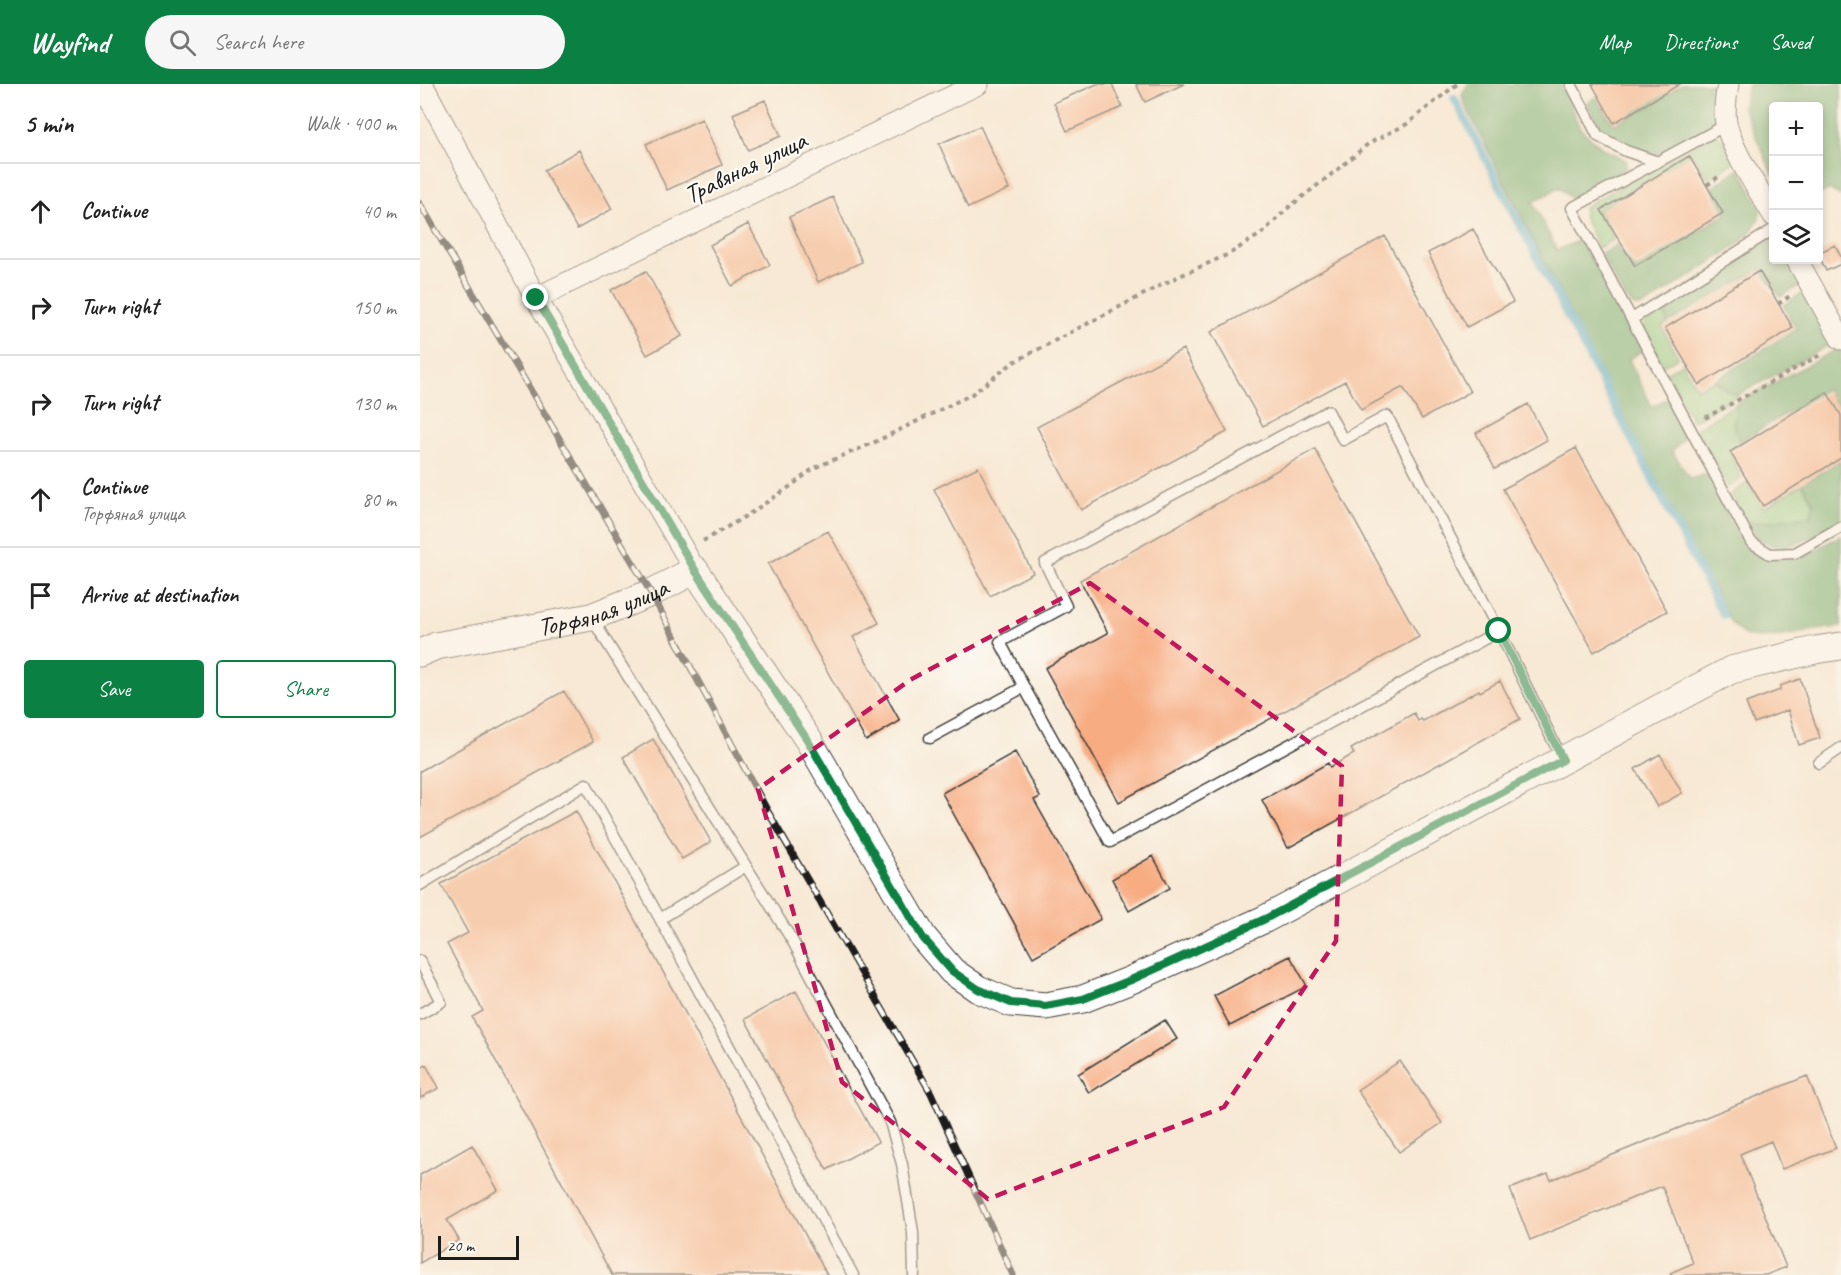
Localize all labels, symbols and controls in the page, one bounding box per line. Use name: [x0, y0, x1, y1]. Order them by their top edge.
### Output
search box: [145, 15, 565, 69]
text: Wayfind: [30, 25, 109, 60]
icon: search: [166, 26, 199, 59]
text: Search here: [214, 28, 303, 56]
text: Map: [1599, 29, 1631, 55]
text: Directions: [1664, 29, 1737, 55]
text: Saved: [1770, 29, 1811, 55]
map controls: [1769, 102, 1823, 264]
button: +: [1769, 102, 1823, 156]
text: 5 min: [24, 107, 73, 140]
text: Walk · 400 m: [306, 111, 396, 136]
street label: Травяная улица: [679, 123, 813, 211]
button: −: [1769, 156, 1823, 210]
icon: ahead: [24, 195, 57, 228]
text: Continue: [81, 197, 147, 225]
text: 40 m: [362, 199, 396, 224]
button: layers: [1769, 210, 1823, 264]
route end: [522, 284, 548, 310]
icon: right: [24, 291, 57, 324]
text: Turn right: [81, 293, 158, 321]
text: 150 m: [353, 295, 396, 320]
icon: right: [24, 387, 57, 420]
text: Turn right: [81, 389, 158, 417]
text: 130 m: [353, 391, 396, 416]
text: Continue: [81, 473, 147, 501]
icon: ahead: [24, 483, 57, 516]
text: 80 m: [362, 487, 396, 512]
text: Торфяная улица: [81, 501, 185, 526]
street label: Торфяная улица: [535, 570, 675, 644]
icon: arrive: [24, 579, 57, 612]
text: Arrive at destination: [81, 581, 238, 609]
route start: [1485, 617, 1511, 643]
button: Save: [24, 660, 204, 718]
button: Share: [216, 660, 396, 718]
scale bar: [438, 1233, 519, 1260]
text: 20 m: [447, 1236, 474, 1256]

